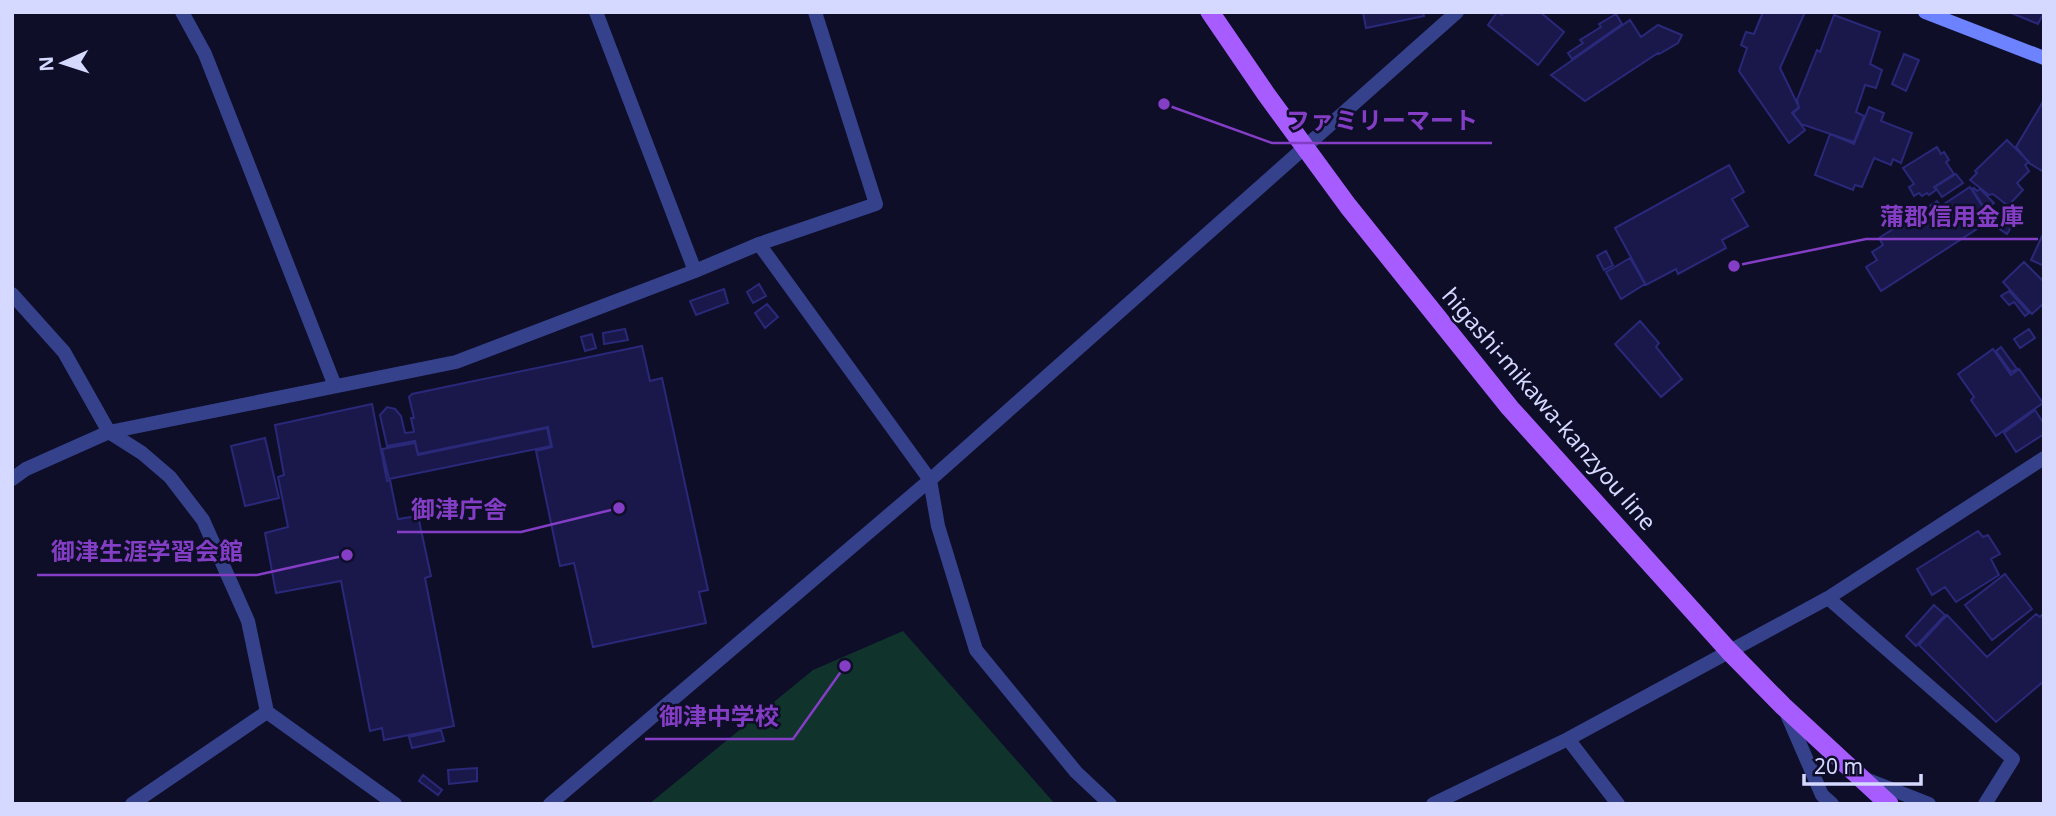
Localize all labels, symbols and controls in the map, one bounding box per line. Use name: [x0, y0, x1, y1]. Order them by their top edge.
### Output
north arrow: [28, 28, 98, 98]
text: N: [33, 55, 59, 72]
callout: ファミリーマート: [1272, 98, 1492, 143]
text: ファミリーマート: [1286, 103, 1478, 136]
callout: 蒲郡信用金庫: [1866, 194, 2038, 239]
text: 蒲郡信用金庫: [1880, 199, 2024, 232]
street label: higashi-mikawa-kanzyou line: [1435, 280, 1664, 537]
callout: 御津庁舎: [397, 487, 521, 532]
text: 御津庁舎: [411, 492, 507, 525]
callout: 御津生涯学習会館: [37, 530, 257, 575]
text: 御津生涯学習会館: [51, 534, 243, 567]
callout: 御津中学校: [645, 694, 793, 739]
text: 御津中学校: [659, 699, 779, 732]
scale bar: [1804, 742, 1921, 786]
text: 20 m: [1814, 752, 1863, 780]

